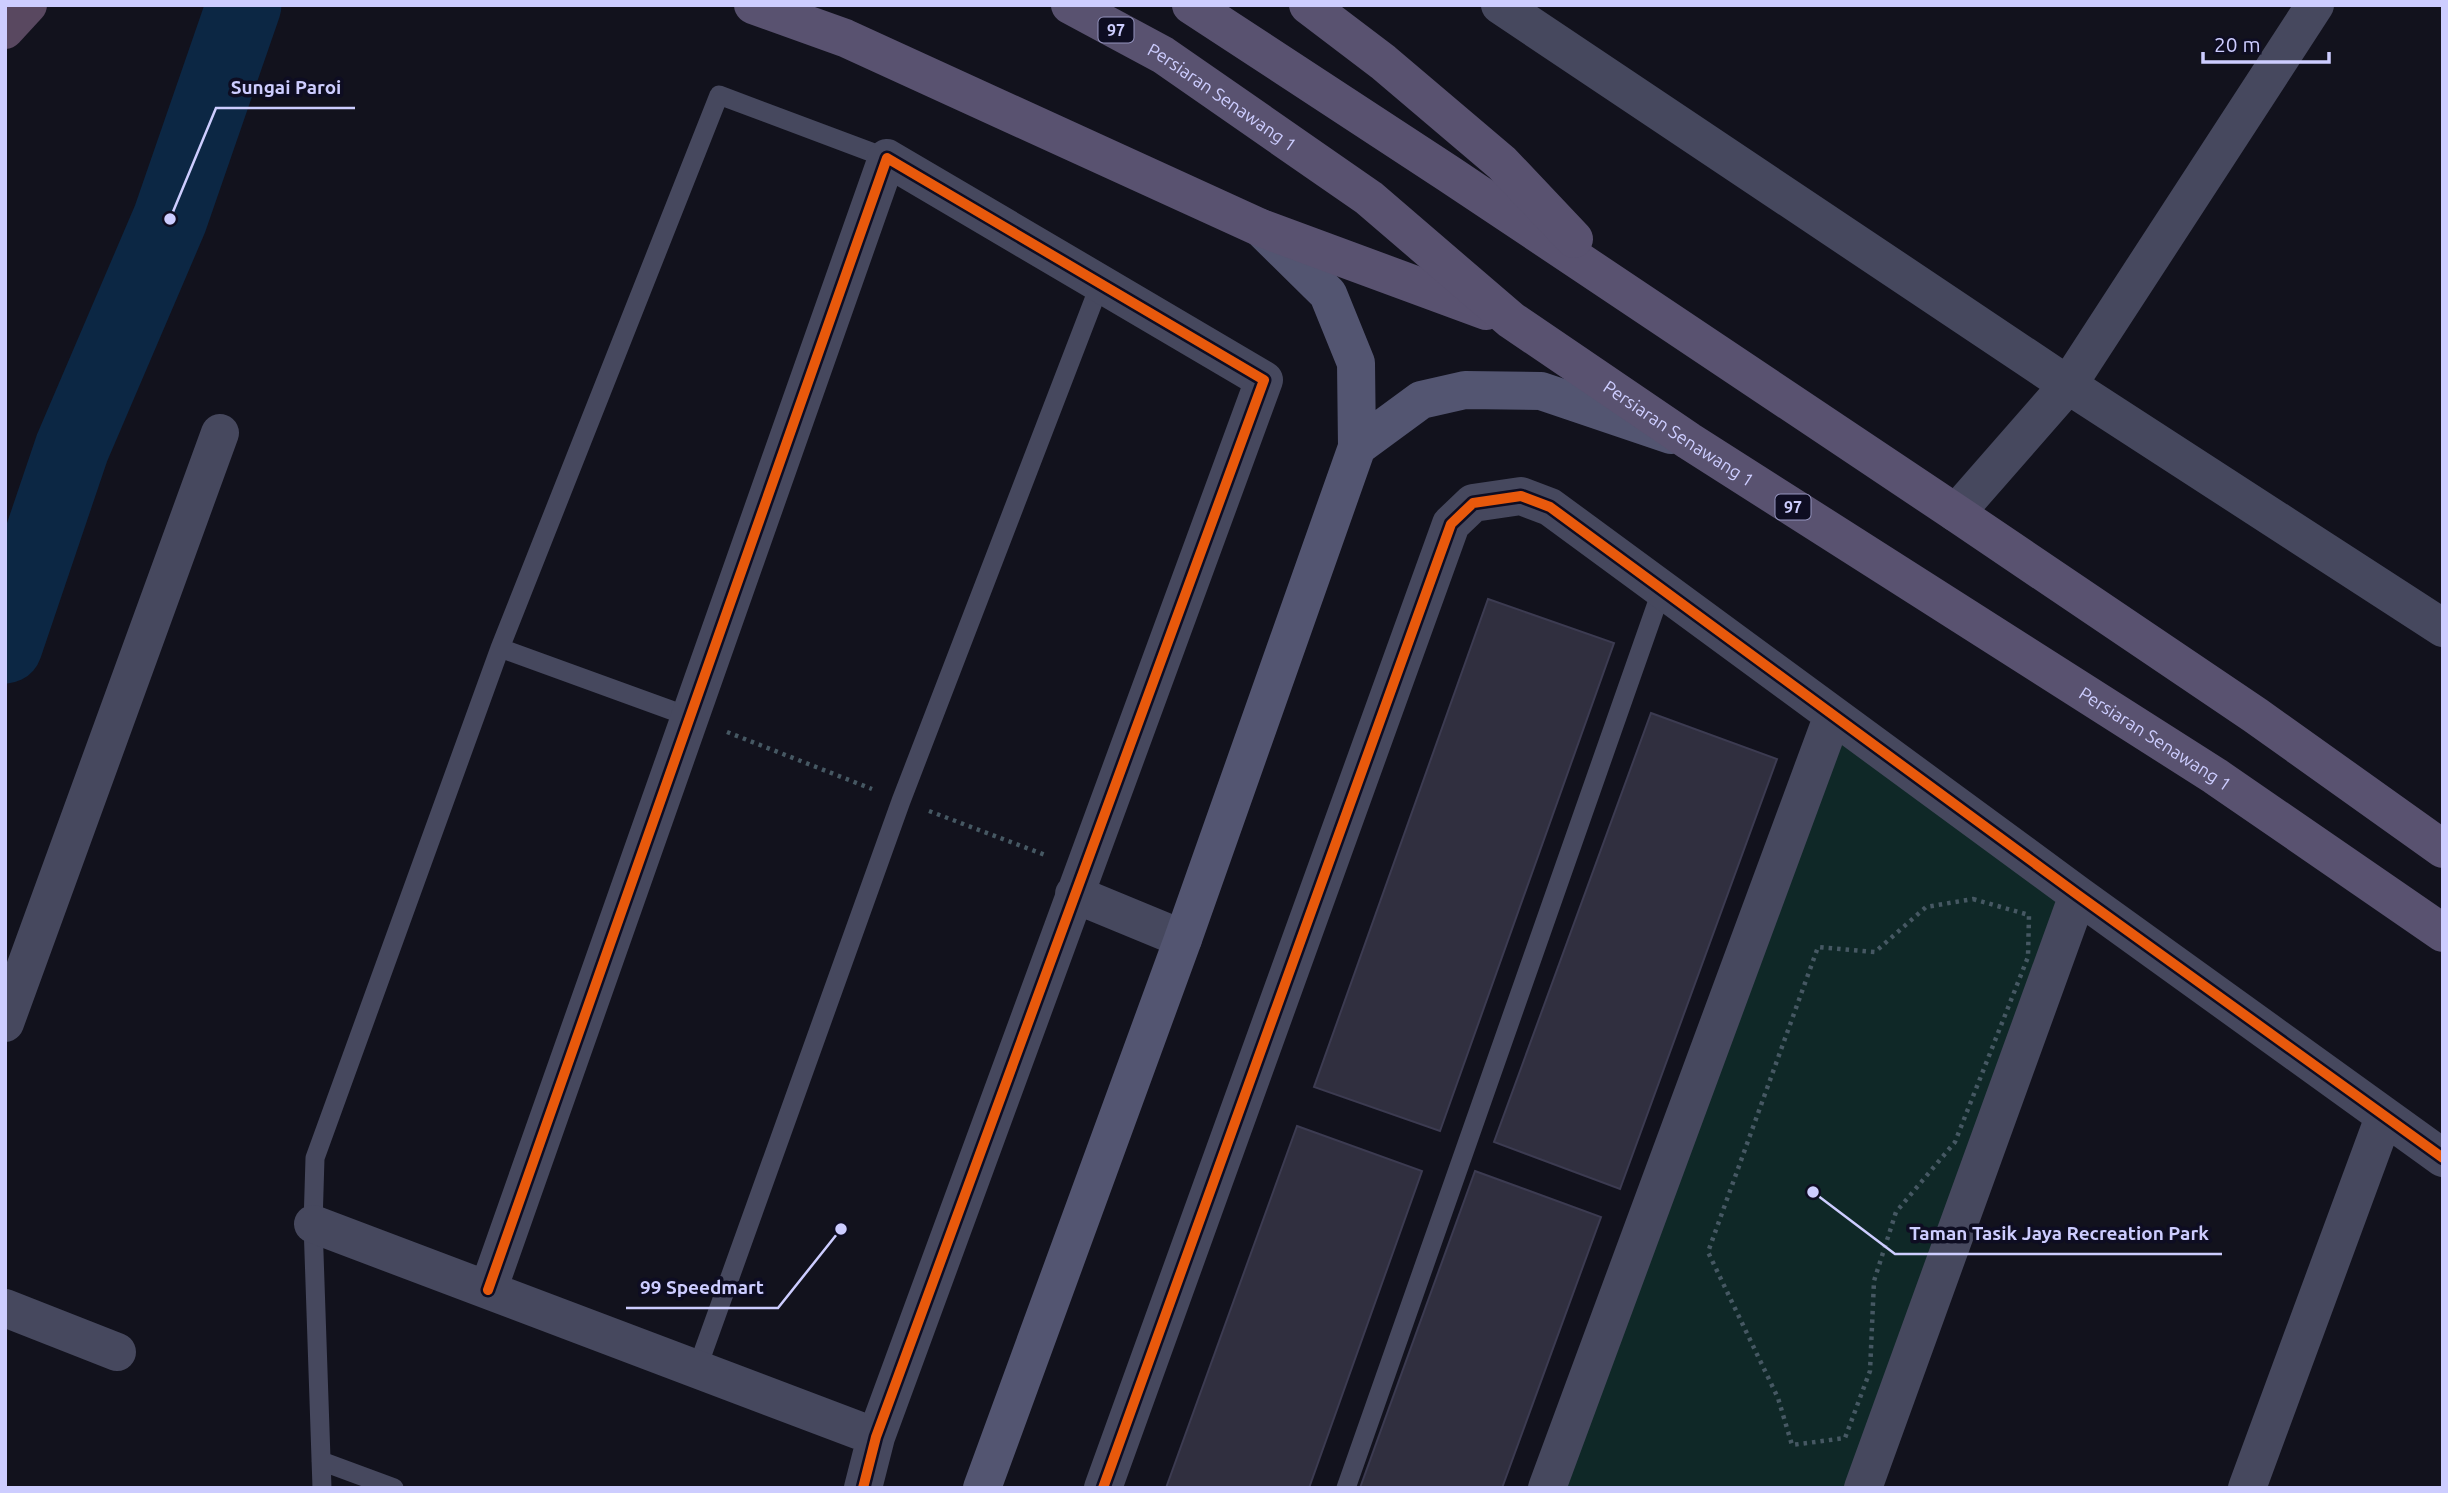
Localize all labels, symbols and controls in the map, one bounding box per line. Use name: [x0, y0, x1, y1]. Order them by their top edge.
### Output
road number: 97: [1098, 18, 1134, 42]
scale bar: [2203, 21, 2329, 65]
text: 20 m: [2214, 32, 2261, 56]
street label: Persiaran Senawang 1: [1144, 39, 1301, 155]
callout: Sungai Paroi: [216, 68, 355, 108]
text: Sungai Paroi: [231, 76, 341, 98]
street label: Persiaran Senawang 1: [1600, 376, 1758, 490]
road number: 97: [1776, 494, 1811, 520]
street label: Persiaran Senawang 1: [2076, 682, 2235, 794]
callout: Taman Tasik Jaya Recreation Park: [1895, 1214, 2222, 1254]
text: Taman Tasik Jaya Recreation Park: [1909, 1222, 2209, 1244]
callout: 99 Speedmart: [626, 1268, 778, 1308]
text: 99 Speedmart: [640, 1276, 764, 1298]

